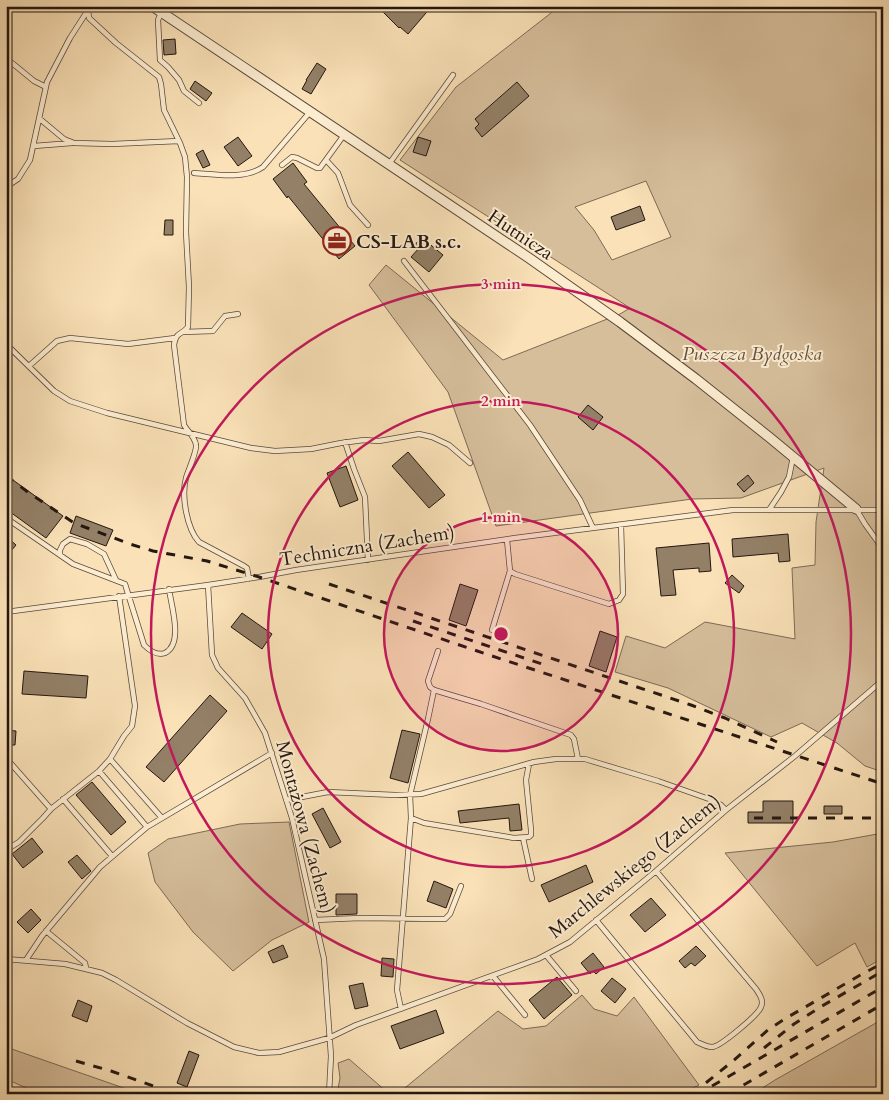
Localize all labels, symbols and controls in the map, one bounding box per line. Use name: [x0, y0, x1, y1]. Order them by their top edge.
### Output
street label: Hutnicza: [483, 203, 558, 266]
office icon: CS-LAB s.c.: [322, 226, 352, 256]
place label: CS-LAB s.c.: [356, 229, 462, 255]
text: 3 min: [481, 274, 521, 294]
park label: Puszcza Bydgoska: [682, 341, 822, 367]
text: 2 min: [481, 391, 521, 411]
text: 1 min: [481, 507, 521, 527]
street label: Techniczna (Zachem): [278, 519, 456, 573]
centre of rings: [492, 625, 510, 643]
street label: Montażowa (Zachem): [269, 738, 341, 917]
street label: Marchlewskiego (Zachem): [543, 789, 726, 945]

